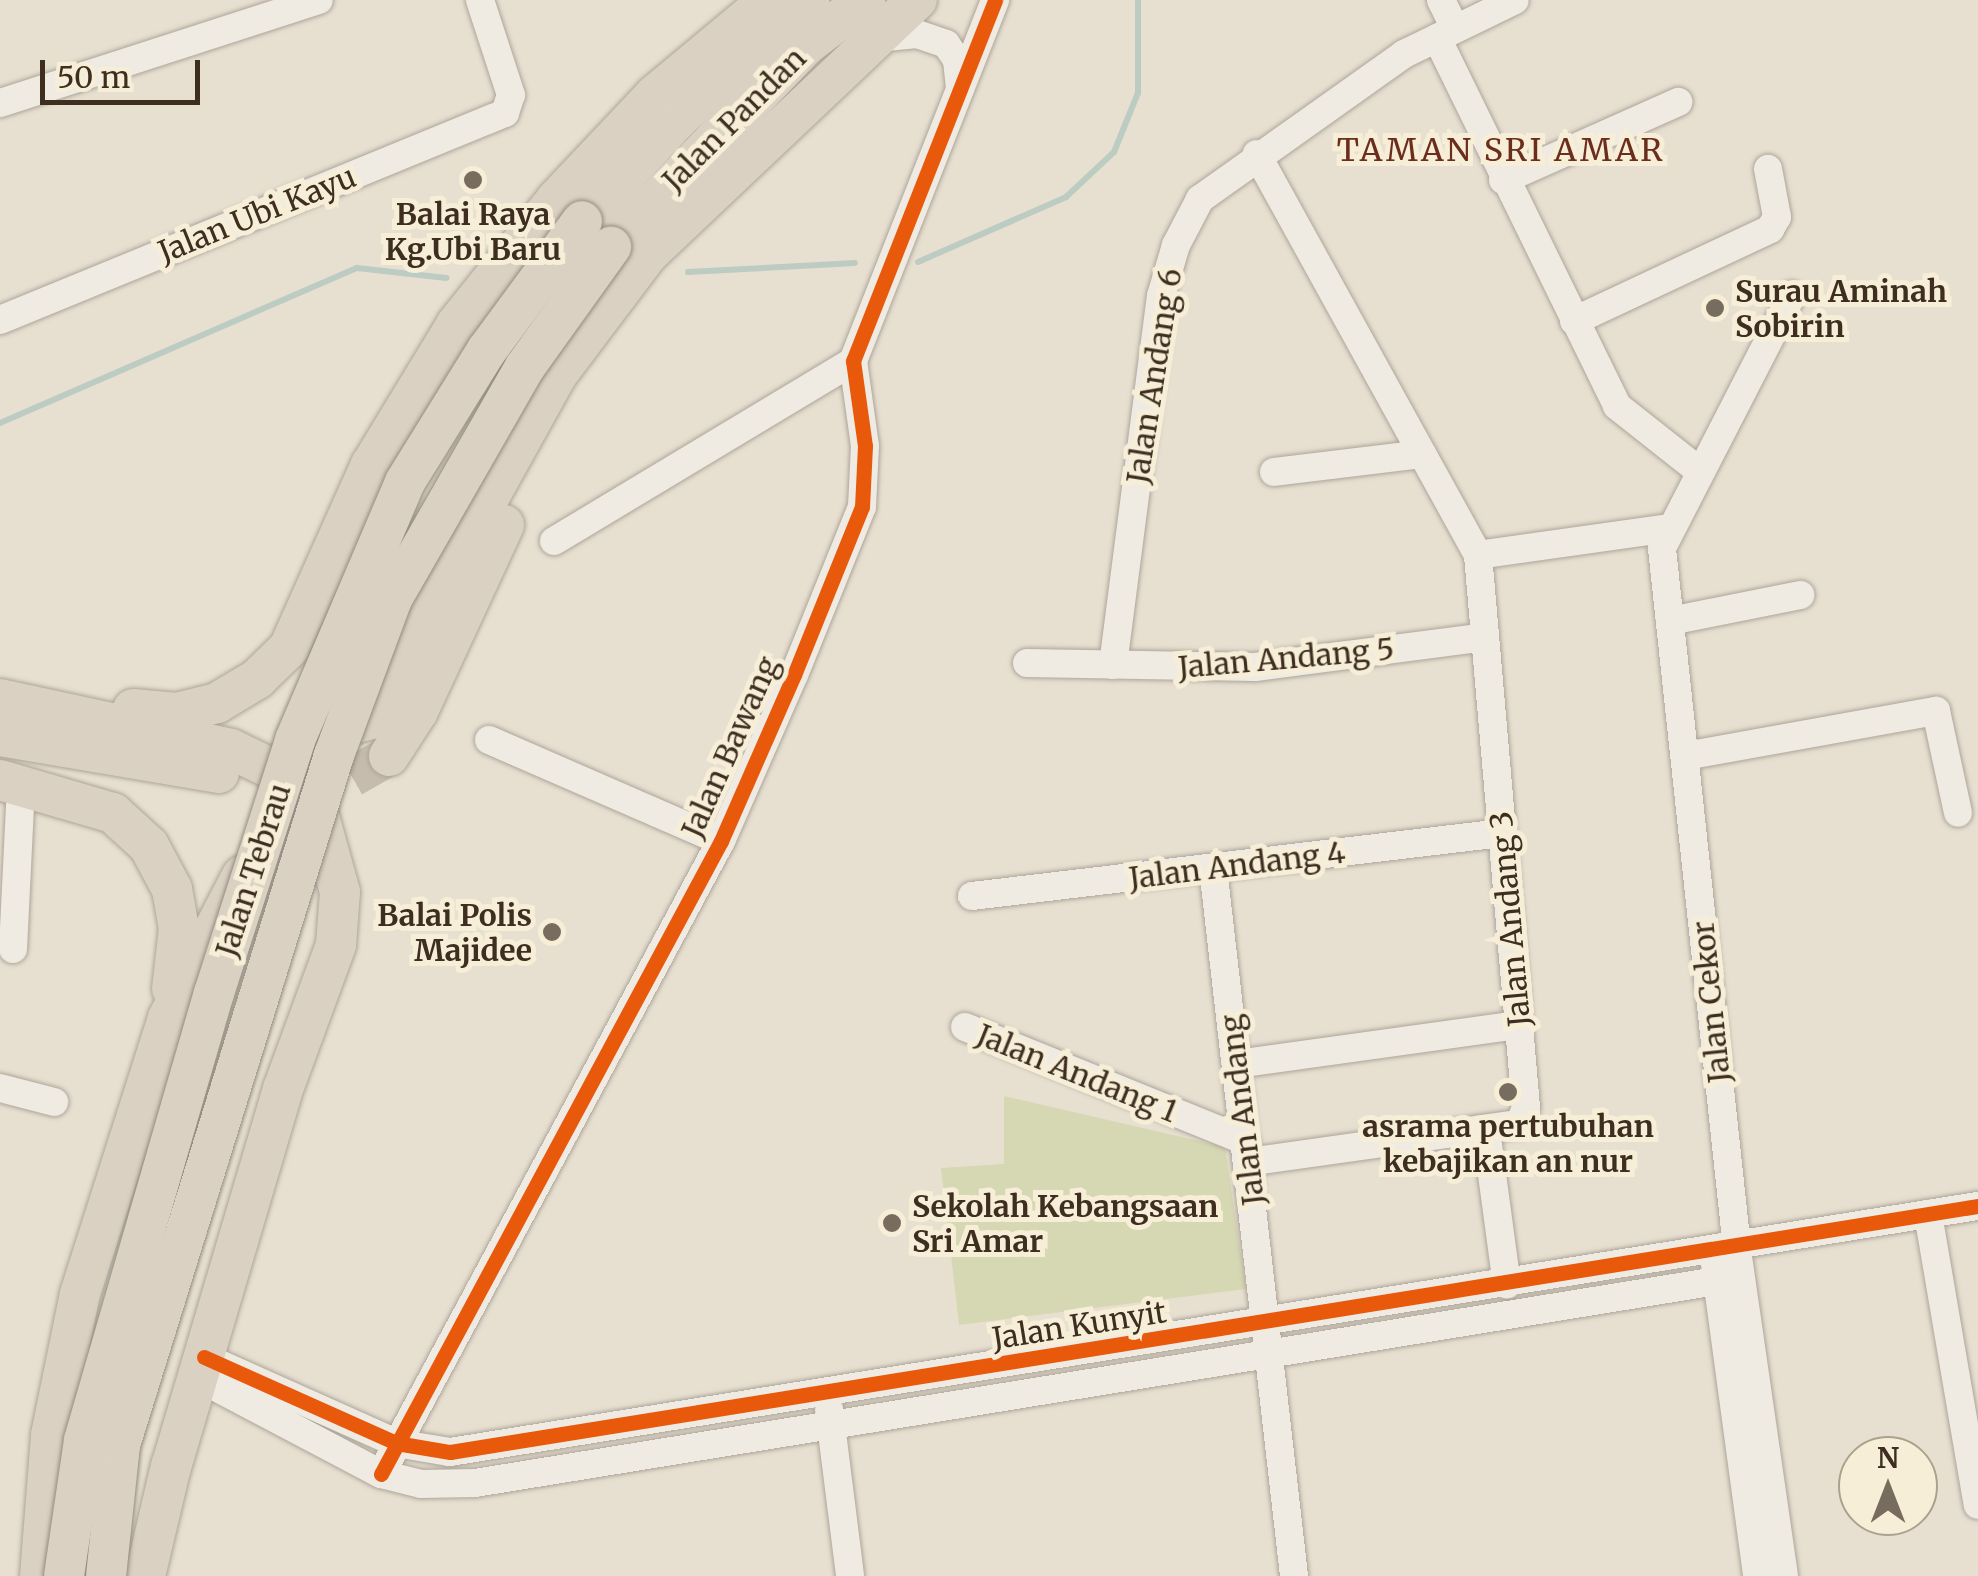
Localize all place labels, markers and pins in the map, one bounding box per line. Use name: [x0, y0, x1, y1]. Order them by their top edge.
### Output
marker: Balai Raya Kg.Ubi Baru: [462, 169, 484, 191]
place label: Balai Raya Kg.Ubi Baru: [385, 196, 561, 266]
place label: Surau Aminah Sobirin: [1735, 273, 1947, 344]
marker: Surau Aminah Sobirin: [1704, 297, 1726, 319]
place label: Balai Polis Majidee: [377, 897, 532, 968]
marker: Balai Polis Majidee: [541, 921, 563, 943]
marker: asrama pertubuhan kebajikan an nur: [1497, 1081, 1519, 1103]
place label: asrama pertubuhan kebajikan an nur: [1362, 1108, 1654, 1178]
place label: Sekolah Kebangsaan Sri Amar: [912, 1188, 1218, 1258]
marker: Sekolah Kebangsaan Sri Amar: [881, 1212, 903, 1234]

